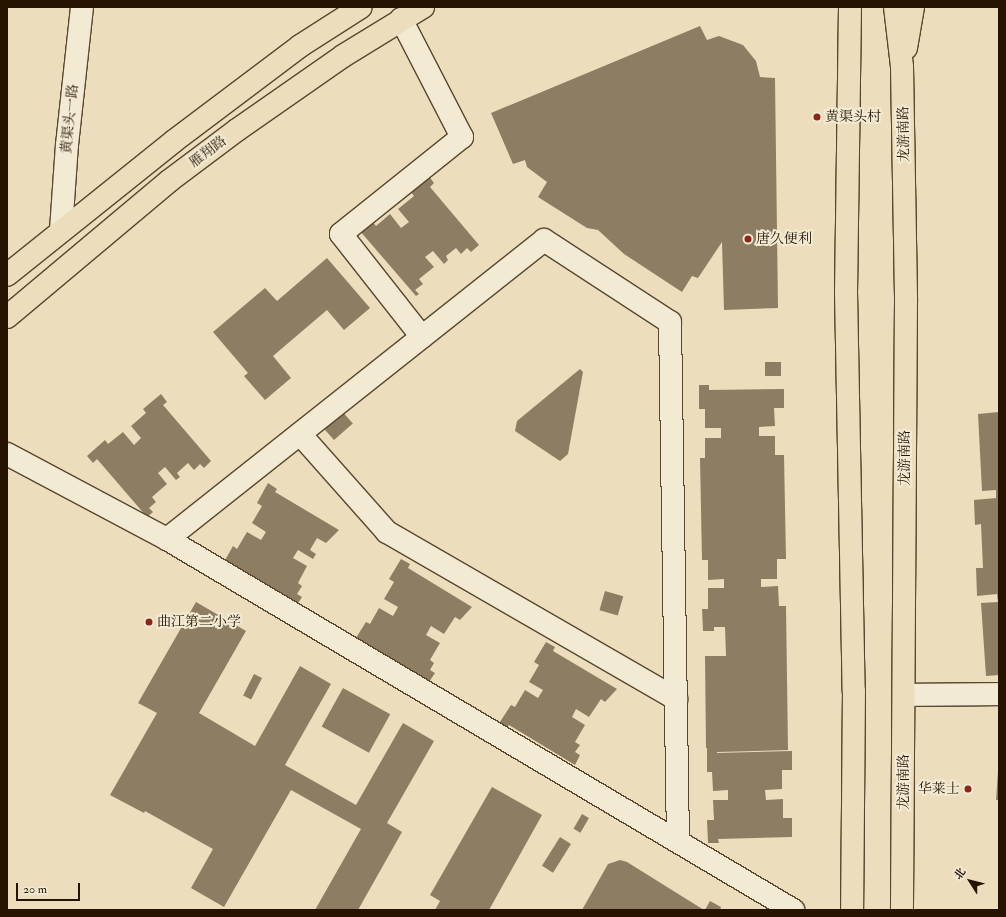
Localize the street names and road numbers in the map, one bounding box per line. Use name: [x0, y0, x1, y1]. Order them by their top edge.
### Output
street label: 黄渠头一路: [58, 83, 82, 155]
street label: 龙游南路: [895, 106, 913, 162]
street label: 雁翔路: [186, 133, 230, 171]
street label: 龙游南路: [897, 430, 913, 486]
street label: 龙游南路: [896, 754, 912, 810]

